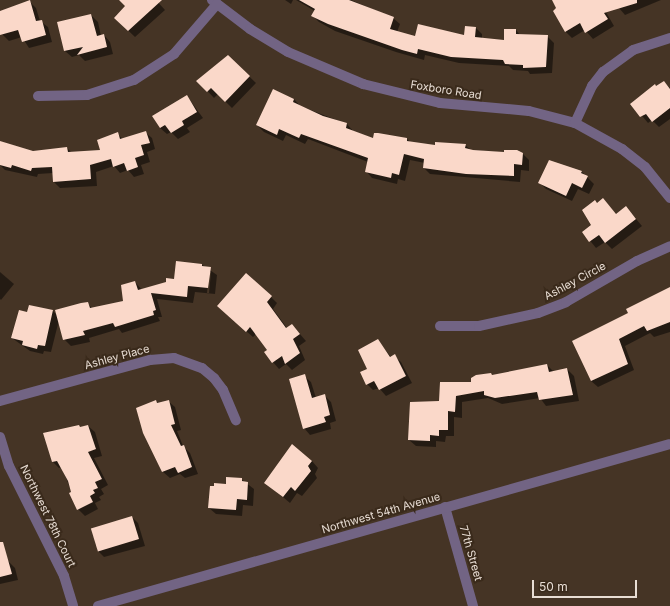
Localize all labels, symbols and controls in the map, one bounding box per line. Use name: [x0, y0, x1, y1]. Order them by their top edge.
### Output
street label: Foxboro Road: [409, 78, 483, 102]
street label: Ashley Circle: [542, 259, 608, 303]
street label: Ashley Place: [83, 342, 151, 372]
street label: Northwest 78th Court: [17, 463, 79, 569]
street label: Northwest 54th Avenue: [320, 490, 442, 536]
street label: 77th Street: [457, 524, 485, 582]
scale bar: [534, 572, 639, 598]
text: 50 m: [539, 579, 568, 594]

